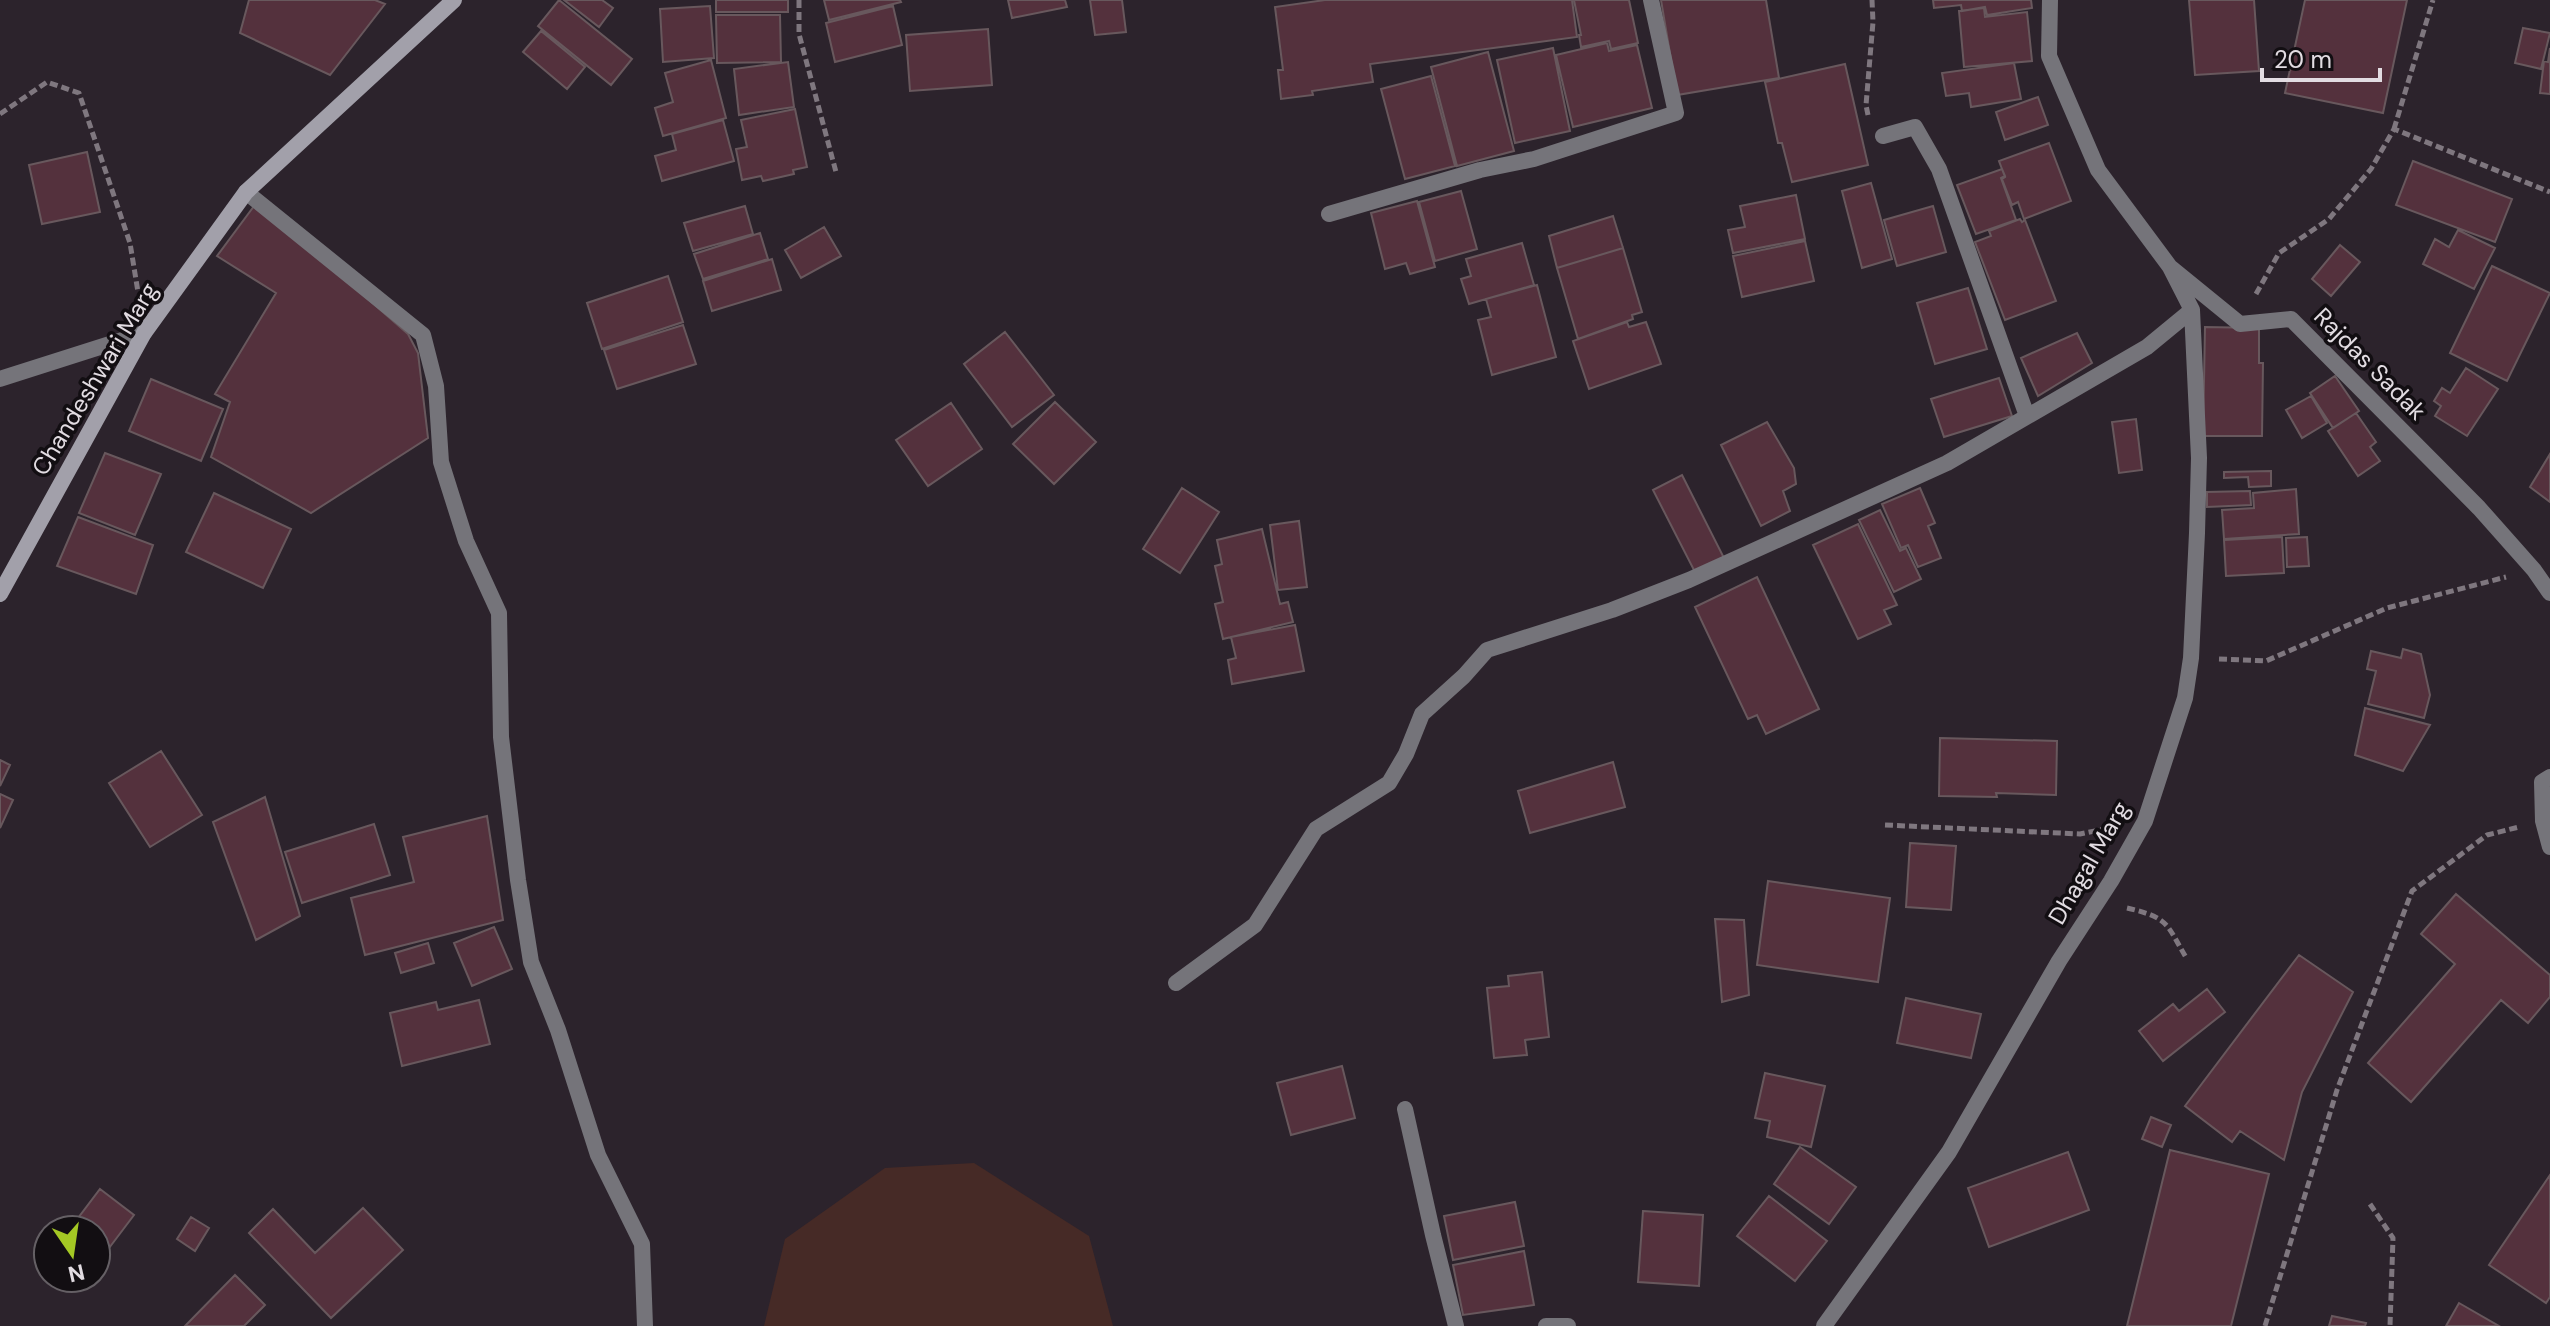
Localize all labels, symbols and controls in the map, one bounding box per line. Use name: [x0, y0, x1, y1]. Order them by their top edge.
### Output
scale bar: [2262, 32, 2380, 82]
text: 20 m: [2274, 44, 2332, 75]
street label: Chandeshwari Marg: [25, 277, 164, 481]
street label: Rajdas Sadak: [2308, 301, 2433, 426]
street label: Dhagal Marg: [2041, 796, 2136, 930]
north arrow: [32, 1214, 112, 1294]
text: N: [65, 1257, 87, 1289]

